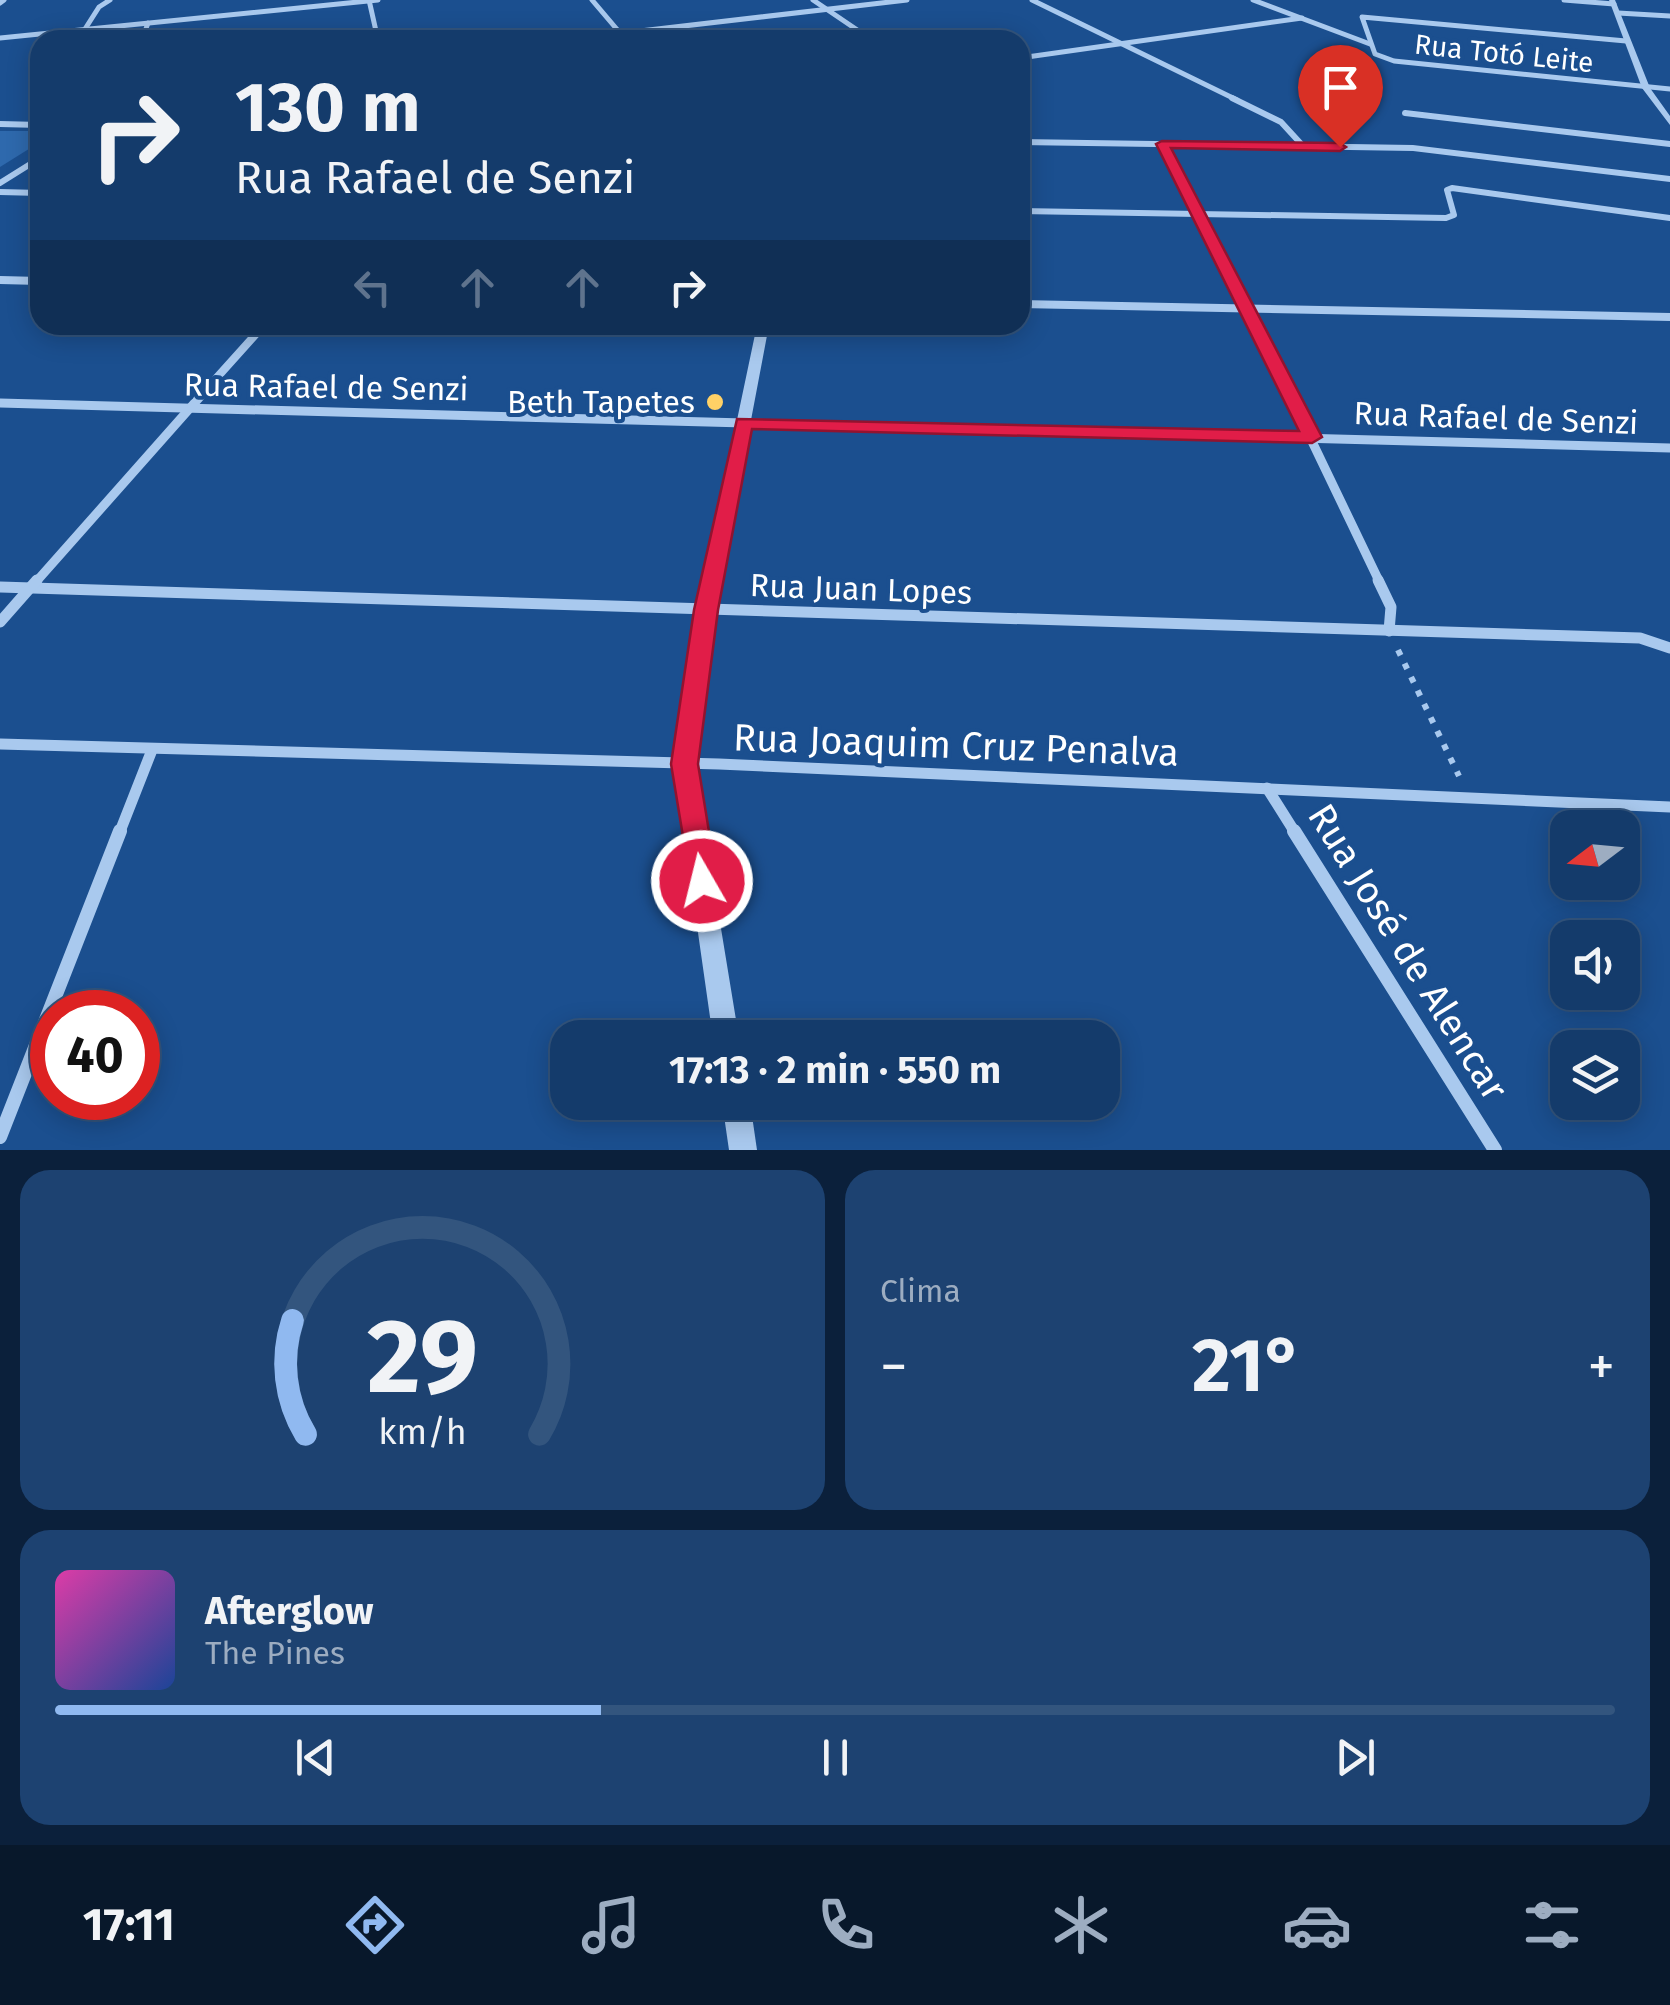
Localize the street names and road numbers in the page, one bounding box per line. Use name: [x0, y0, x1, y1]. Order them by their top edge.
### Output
street label: Rua Totó Leite: [1413, 28, 1595, 79]
street label: Rua Rafael de Senzi: [183, 366, 469, 408]
street label: Rua Rafael de Senzi: [1353, 394, 1639, 442]
street label: Rua Juan Lopes: [749, 566, 973, 612]
street label: Rua Joaquim Cruz Penalva: [732, 714, 1180, 776]
street label: Rua José de Alencar: [1298, 795, 1518, 1109]

